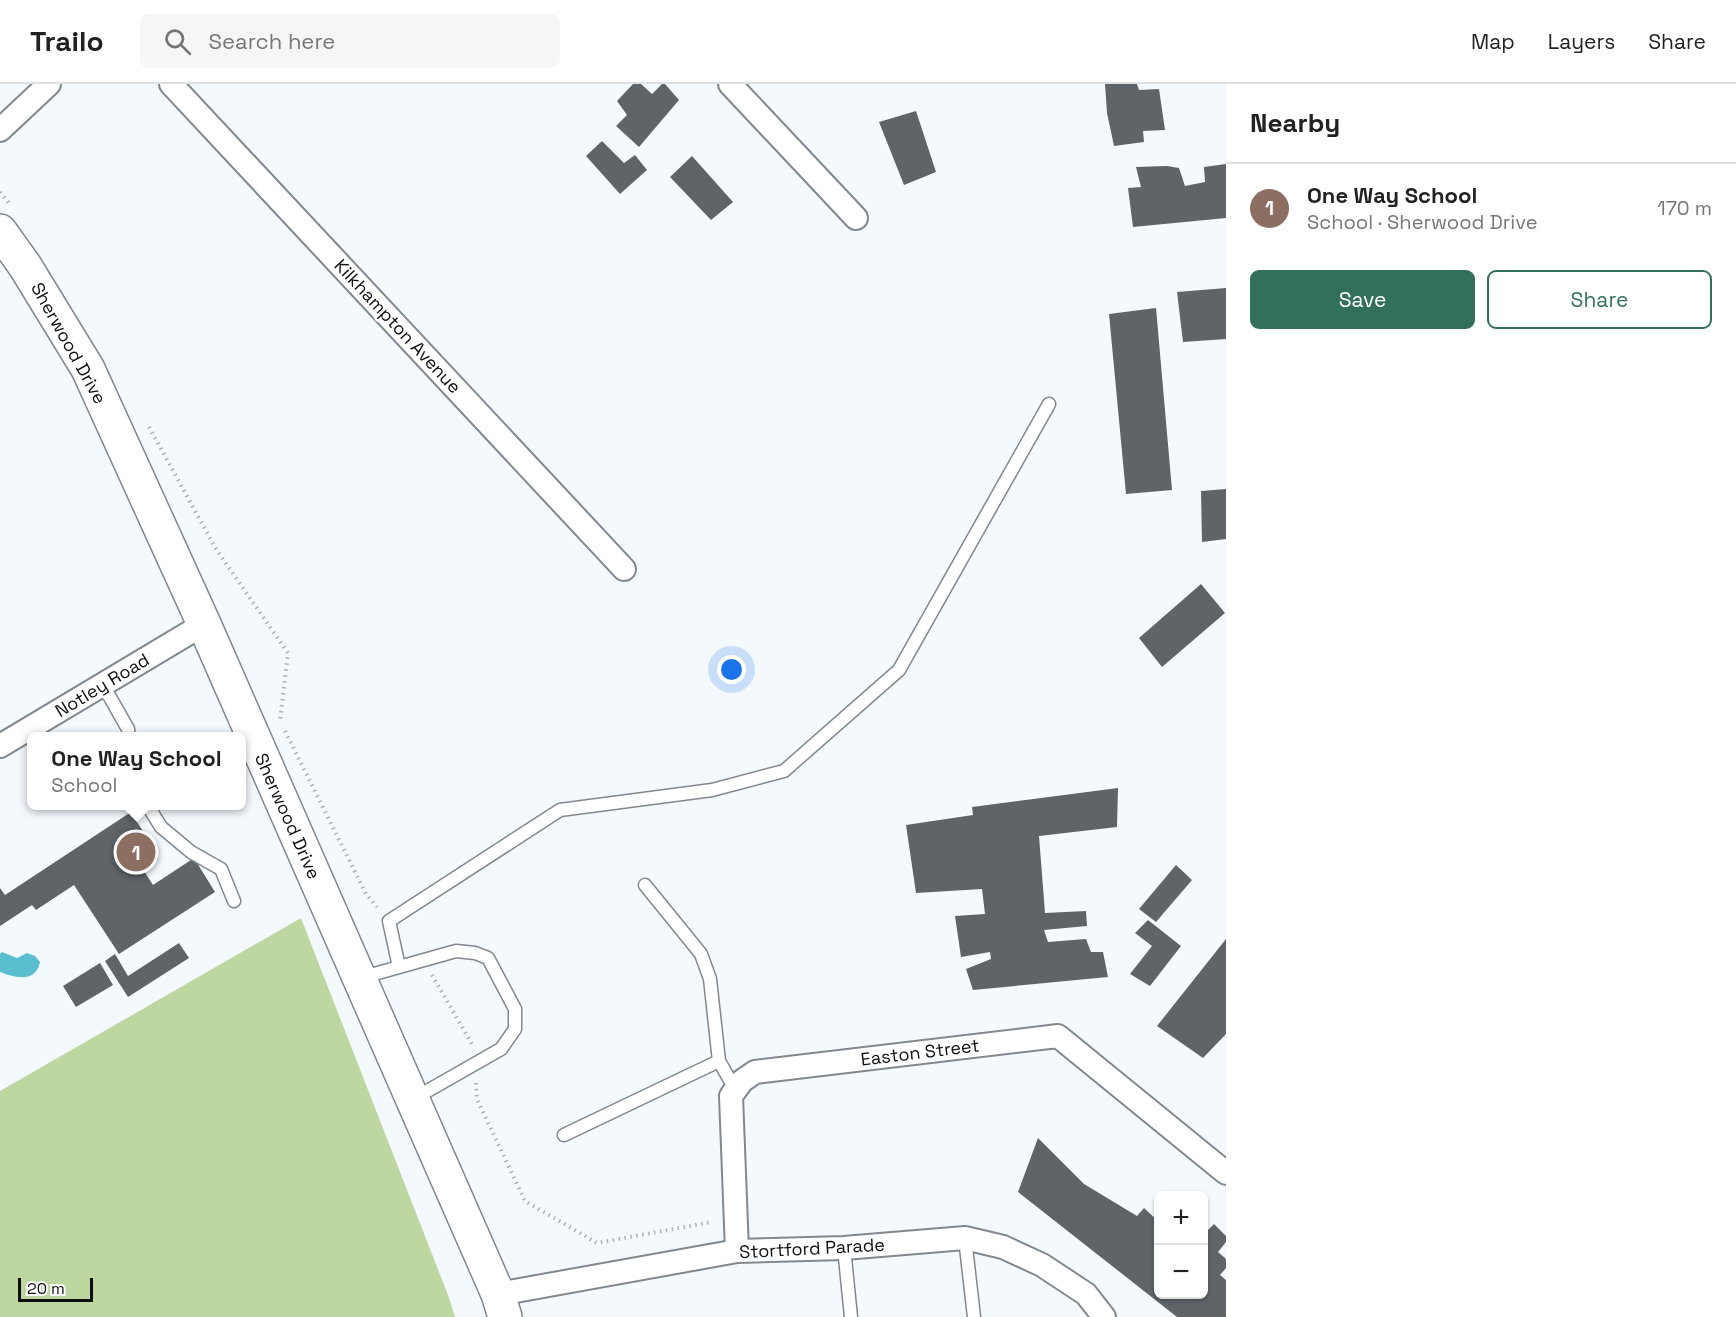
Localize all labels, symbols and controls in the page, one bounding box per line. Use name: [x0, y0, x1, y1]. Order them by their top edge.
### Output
search box: [140, 14, 560, 68]
text: Trailo: [30, 23, 104, 59]
icon: search: [161, 25, 194, 58]
text: Search here: [209, 27, 335, 55]
text: Map: [1471, 28, 1515, 55]
text: Layers: [1548, 28, 1615, 55]
text: Share: [1648, 28, 1706, 55]
text: Nearby: [1250, 106, 1340, 140]
text: One Way School: [1307, 181, 1477, 209]
text: 1: [1265, 195, 1274, 221]
text: 170 m: [1657, 195, 1712, 221]
text: School · Sherwood Drive: [1307, 209, 1537, 235]
street label: Kilkhampton Avenue: [330, 254, 466, 398]
button: Save: [1250, 270, 1475, 329]
button: Share: [1487, 270, 1712, 329]
street label: Sherwood Drive: [26, 278, 112, 408]
street label: Notley Road: [51, 648, 153, 722]
your location: [717, 655, 746, 684]
popup: [27, 732, 246, 810]
text: One Way School: [51, 744, 222, 772]
street label: Sherwood Drive: [250, 750, 326, 882]
text: School: [51, 772, 117, 798]
pin: 1: [116, 830, 156, 874]
street label: Easton Street: [859, 1033, 981, 1071]
map controls: [1154, 1191, 1208, 1299]
button: +: [1154, 1191, 1208, 1245]
street label: Stortford Parade: [739, 1233, 885, 1263]
button: −: [1154, 1245, 1208, 1299]
scale bar: [18, 1275, 93, 1302]
text: 20 m: [27, 1278, 65, 1299]

